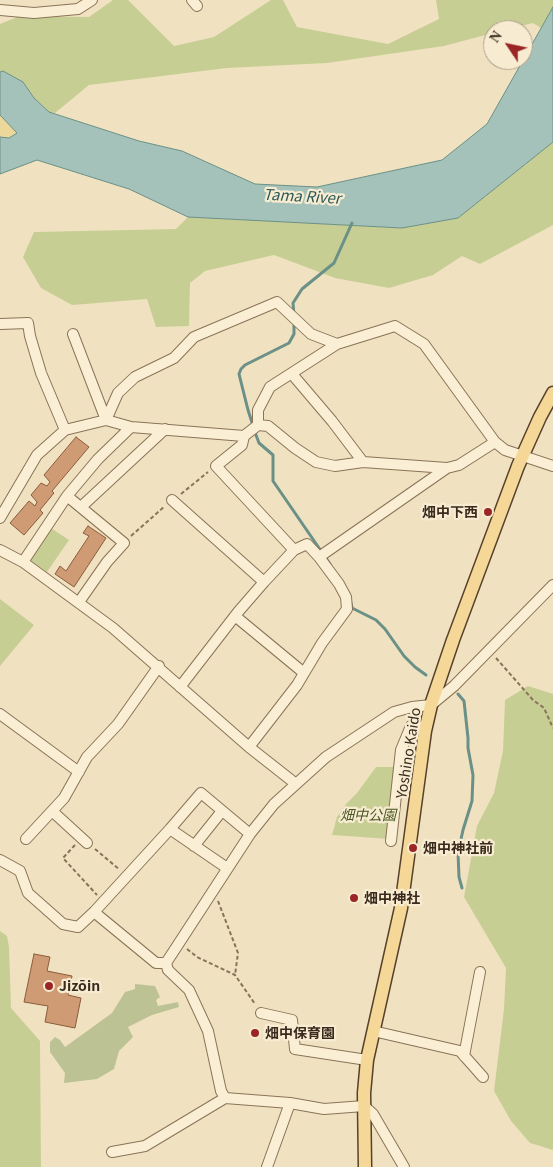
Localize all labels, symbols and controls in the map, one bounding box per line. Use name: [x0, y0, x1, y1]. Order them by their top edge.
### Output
north arrow: [483, 20, 533, 70]
text: N: [487, 29, 505, 45]
water label: Tama River: [263, 185, 341, 207]
place label: 畑中下西: [422, 504, 478, 520]
marker: 畑中下西: [482, 506, 494, 518]
street label: Yoshino Kaido: [392, 706, 424, 800]
park label: 畑中公園: [340, 807, 396, 823]
place label: 畑中神社前: [423, 840, 493, 856]
marker: 畑中神社前: [407, 842, 419, 854]
place label: 畑中神社: [364, 890, 420, 906]
marker: 畑中神社: [348, 892, 360, 904]
place label: Jizōin: [59, 978, 100, 994]
marker: Jizōin: [43, 980, 55, 992]
place label: 畑中保育園: [265, 1025, 335, 1041]
marker: 畑中保育園: [249, 1027, 261, 1039]

